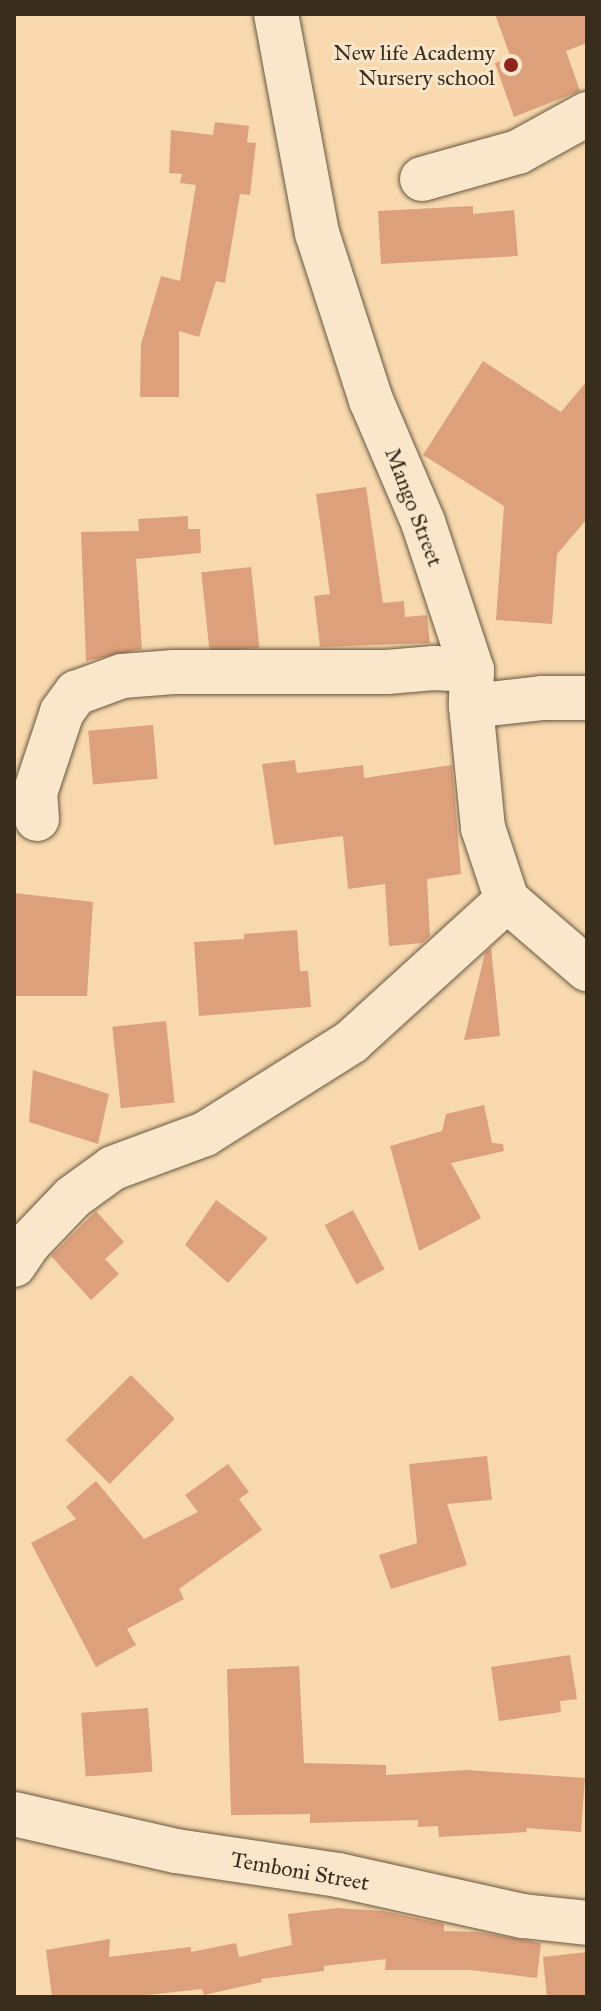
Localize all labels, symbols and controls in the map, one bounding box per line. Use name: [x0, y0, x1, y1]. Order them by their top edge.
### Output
place label: New life Academy Nursery school: [333, 39, 495, 90]
marker: New life Academy Nursery school: [502, 56, 520, 74]
street label: Mango Street: [379, 444, 449, 570]
street label: Temboni Street: [229, 1846, 371, 1896]

